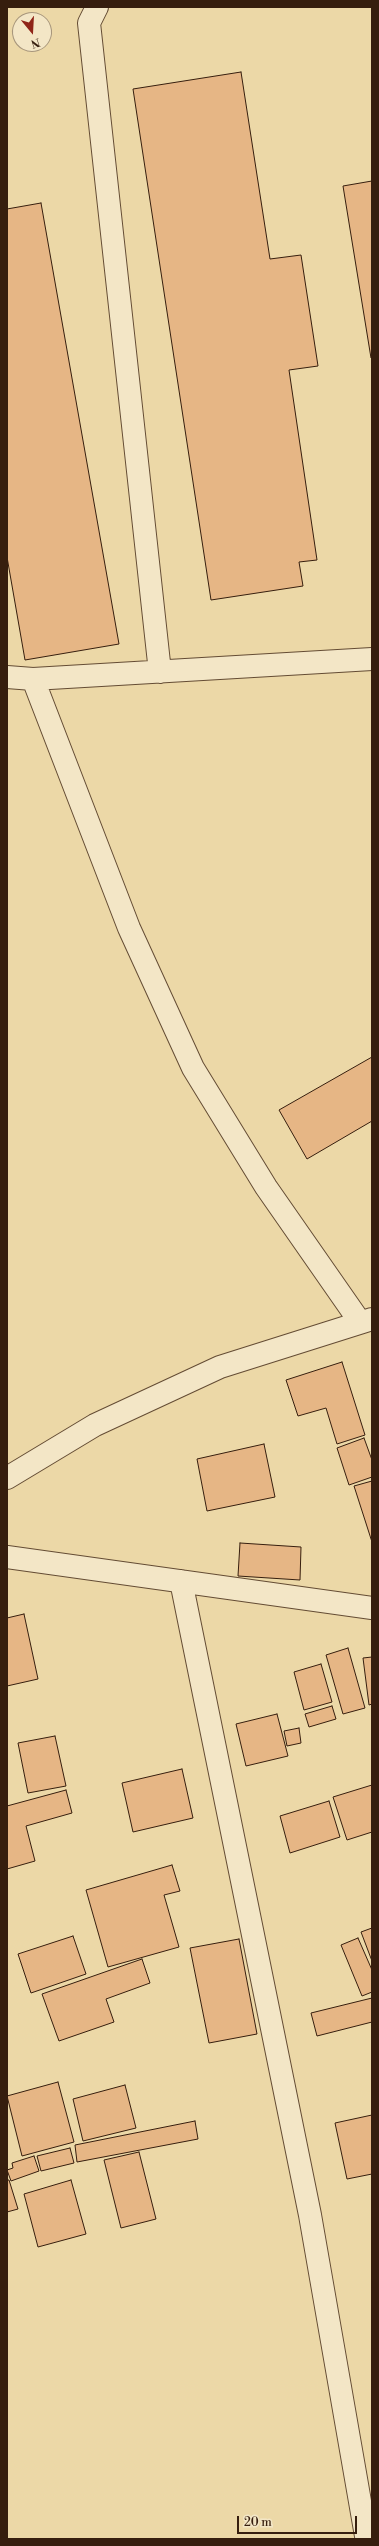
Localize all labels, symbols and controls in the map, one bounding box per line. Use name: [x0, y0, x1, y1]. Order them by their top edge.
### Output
north arrow: [12, 12, 52, 52]
text: N: [29, 34, 42, 50]
scale bar: [239, 2508, 359, 2534]
text: 20 m: [244, 2515, 272, 2530]

